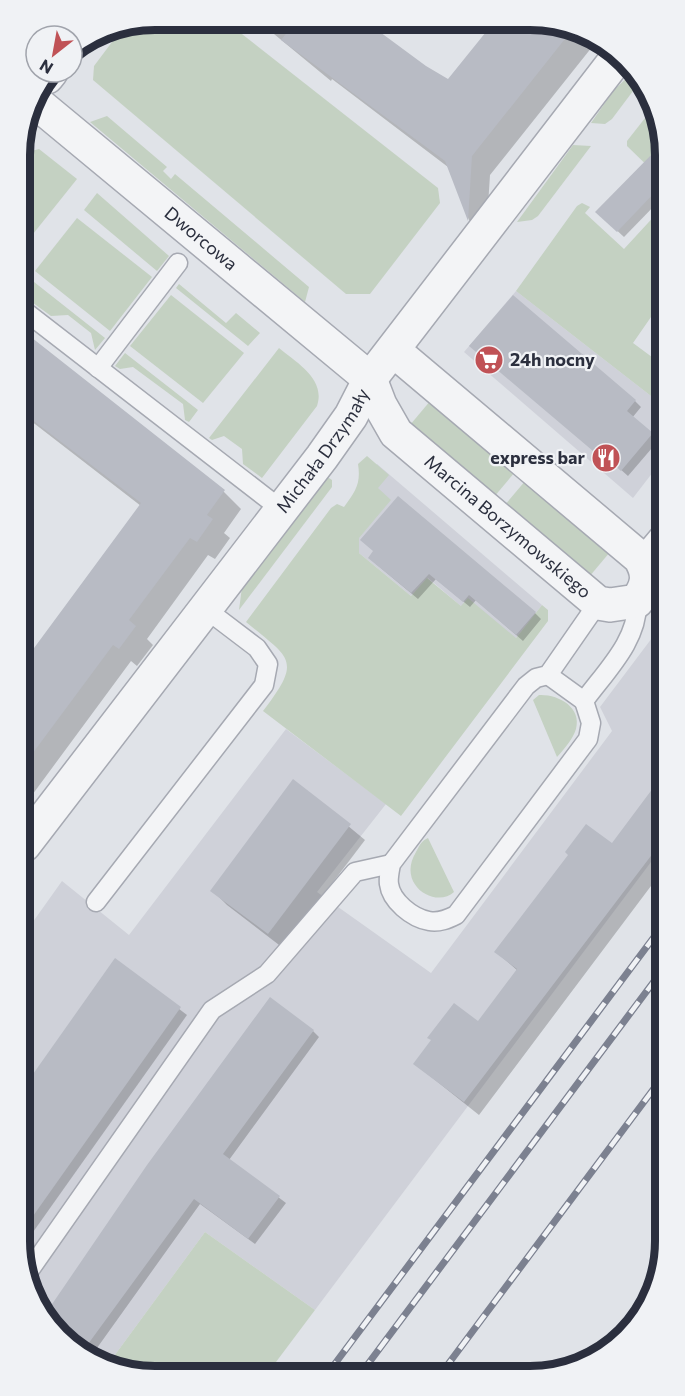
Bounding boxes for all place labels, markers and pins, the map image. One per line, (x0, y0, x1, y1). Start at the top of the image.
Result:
supermarket icon: 24h nocny (473, 344, 505, 376)
place label: 24h nocny (510, 348, 595, 370)
restaurant icon: express bar (590, 442, 622, 474)
place label: express bar (490, 446, 586, 468)

